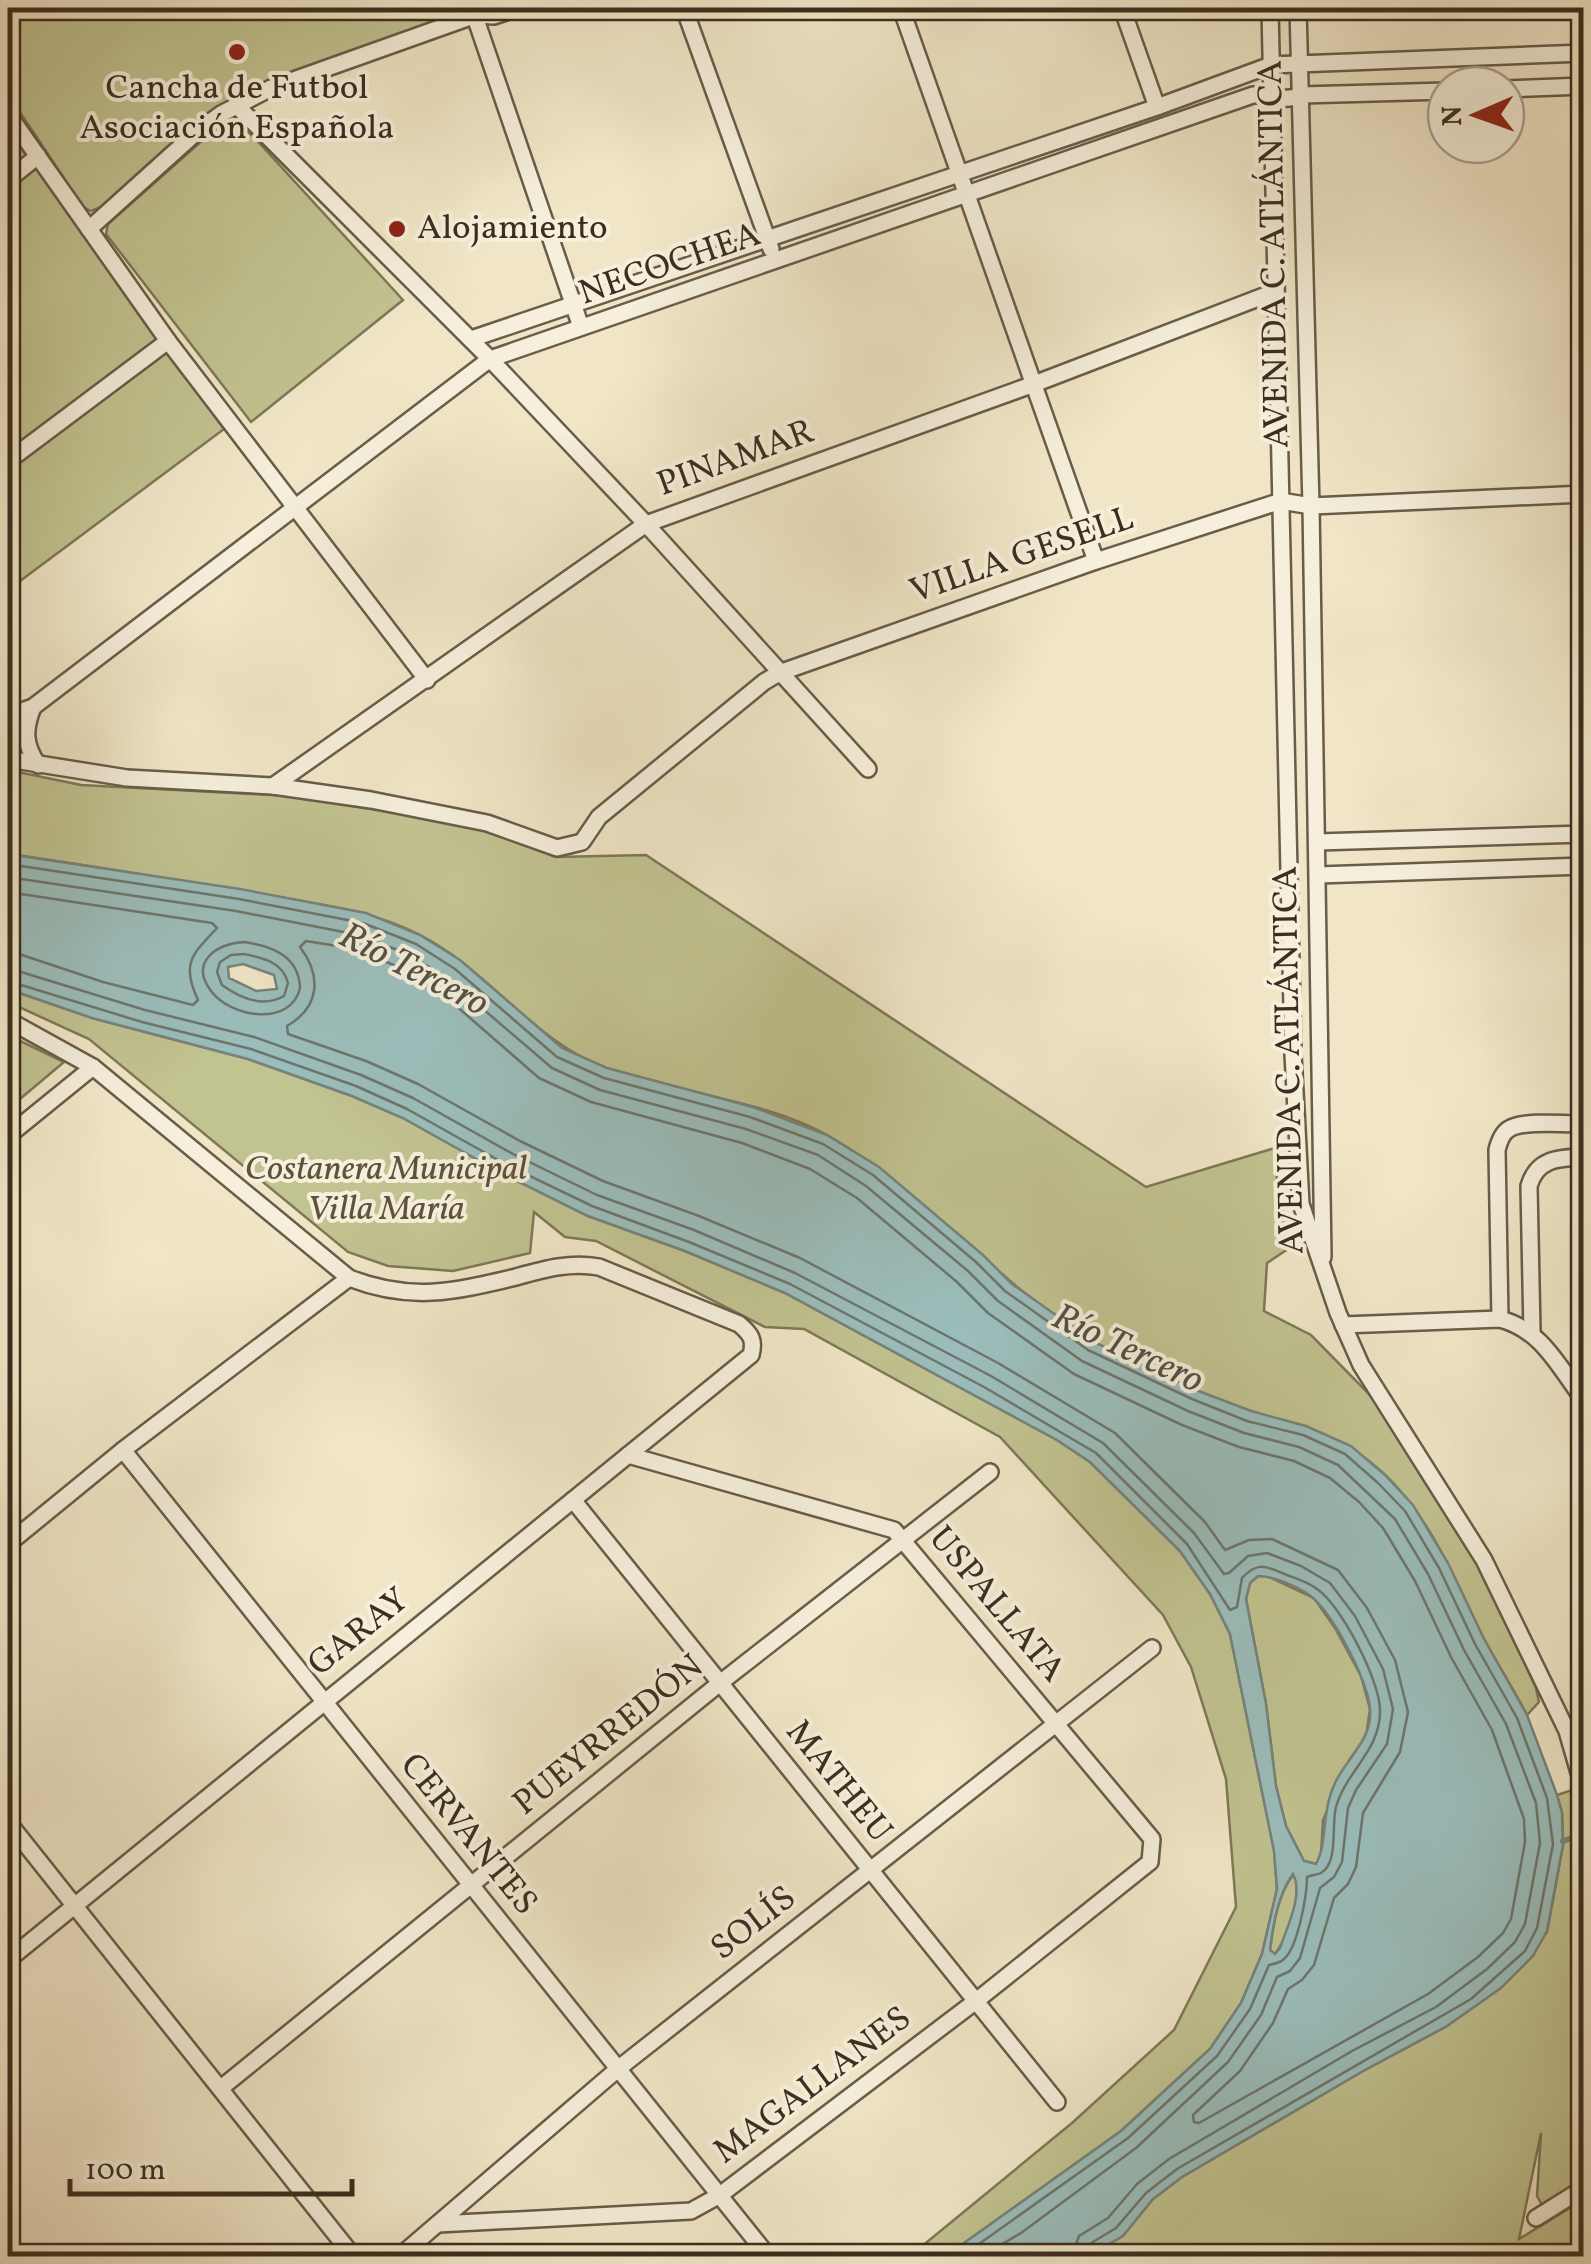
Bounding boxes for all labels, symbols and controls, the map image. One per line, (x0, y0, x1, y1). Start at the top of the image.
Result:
marker: Cancha de Futbol Asociación Española (226, 41, 248, 63)
street label: AVENIDA C. ATLÁNTICA (1248, 60, 1302, 448)
place label: Cancha de Futbol Asociación Española (79, 65, 395, 153)
north arrow (1426, 65, 1526, 165)
text: N (1434, 105, 1473, 127)
place label: Alojamiento (417, 205, 608, 253)
street label: NECOCHEA (573, 211, 767, 319)
marker: Alojamiento (386, 218, 408, 240)
street label: PINAMAR (651, 408, 821, 510)
street label: VILLA GESELL (904, 495, 1140, 617)
street label: AVENIDA C. ATLÁNTICA (1263, 866, 1317, 1254)
water label: Río Tercero (329, 911, 497, 1031)
park label: Costanera Municipal Villa María (245, 1146, 527, 1234)
water label: Río Tercero (1043, 1292, 1211, 1408)
street label: USPALLATA (916, 1517, 1076, 1693)
street label: GARAY (298, 1578, 420, 1688)
street label: PUEYRREDÓN (504, 1644, 714, 1828)
street label: MATHEU (774, 1710, 902, 1854)
street label: CERVANTES (388, 1744, 548, 1926)
street label: SOLÍS (701, 1875, 807, 1973)
street label: MAGALLANES (704, 1996, 922, 2176)
scale bar (70, 2134, 352, 2196)
text: 100 m (85, 2150, 166, 2192)

